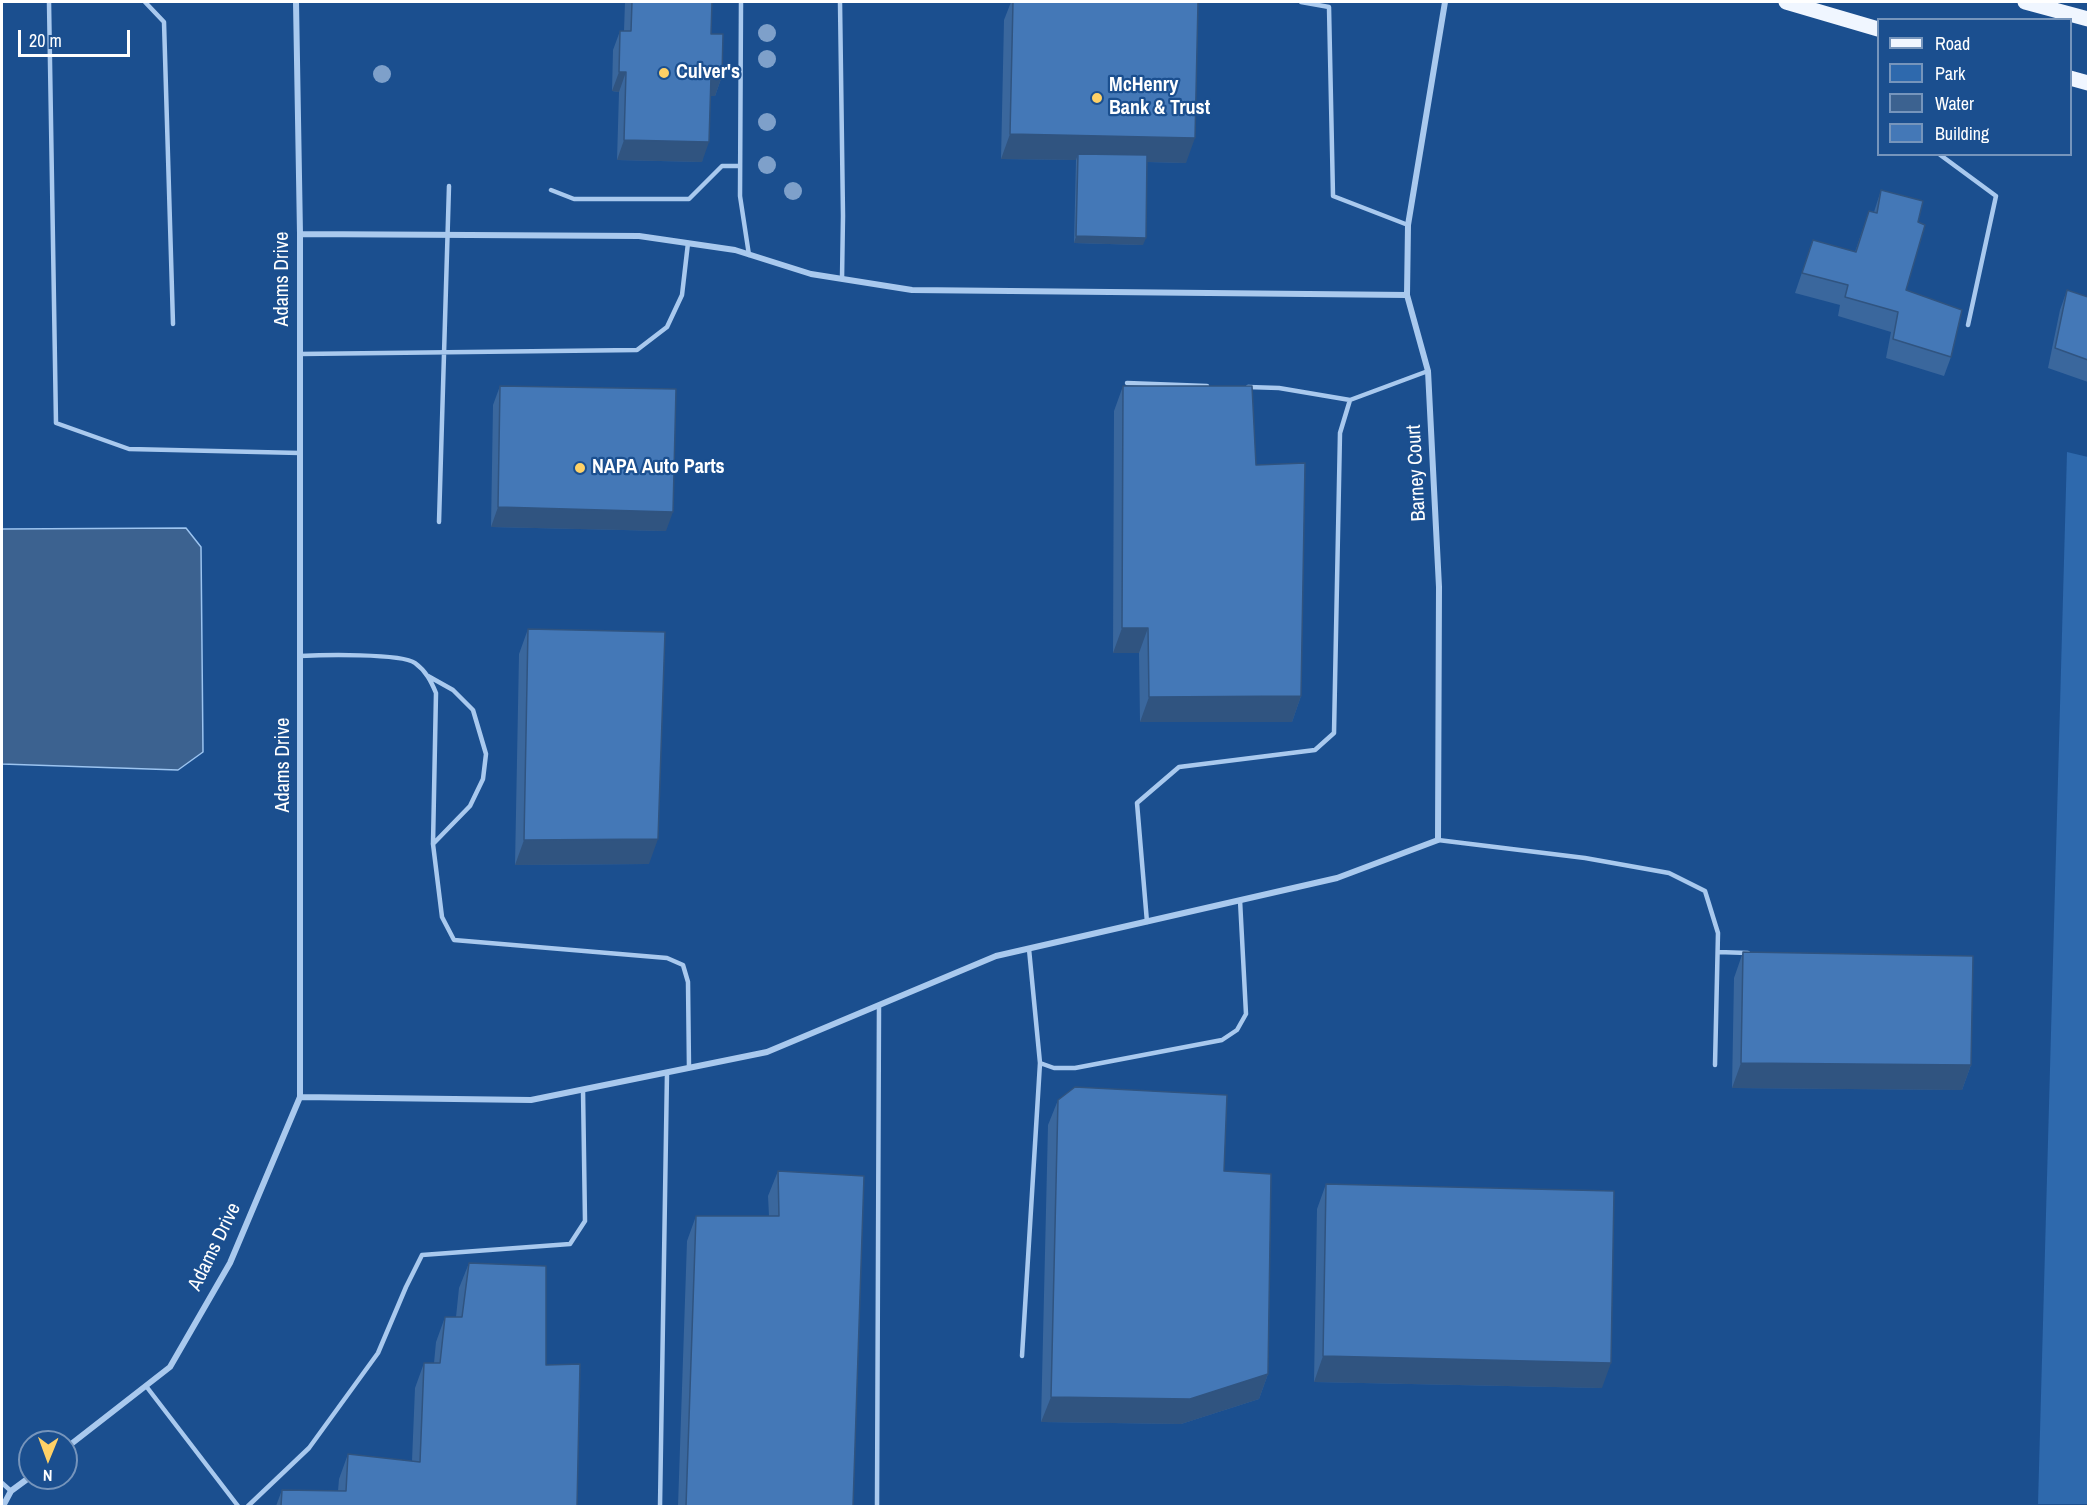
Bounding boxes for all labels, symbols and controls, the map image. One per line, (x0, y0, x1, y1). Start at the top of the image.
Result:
scale bar (21, 18, 134, 56)
legend (1877, 18, 2072, 156)
text: 20 m (29, 28, 62, 53)
text: Road (1935, 31, 1970, 56)
place label: Culver's (676, 61, 740, 85)
text: Park (1935, 61, 1965, 86)
marker: Culver's (657, 66, 671, 80)
place label: McHenry Bank & Trust (1109, 74, 1210, 121)
marker: McHenry Bank & Trust (1090, 91, 1104, 105)
text: Water (1935, 91, 1974, 116)
text: Building (1935, 121, 1989, 146)
street label: Adams Drive (271, 232, 295, 326)
street label: Barney Court (1402, 424, 1432, 522)
place label: NAPA Auto Parts (592, 456, 725, 480)
marker: NAPA Auto Parts (573, 461, 587, 475)
street label: Adams Drive (272, 718, 296, 812)
street label: Adams Drive (183, 1199, 247, 1295)
north arrow (18, 1430, 78, 1490)
text: N (43, 1465, 53, 1487)

